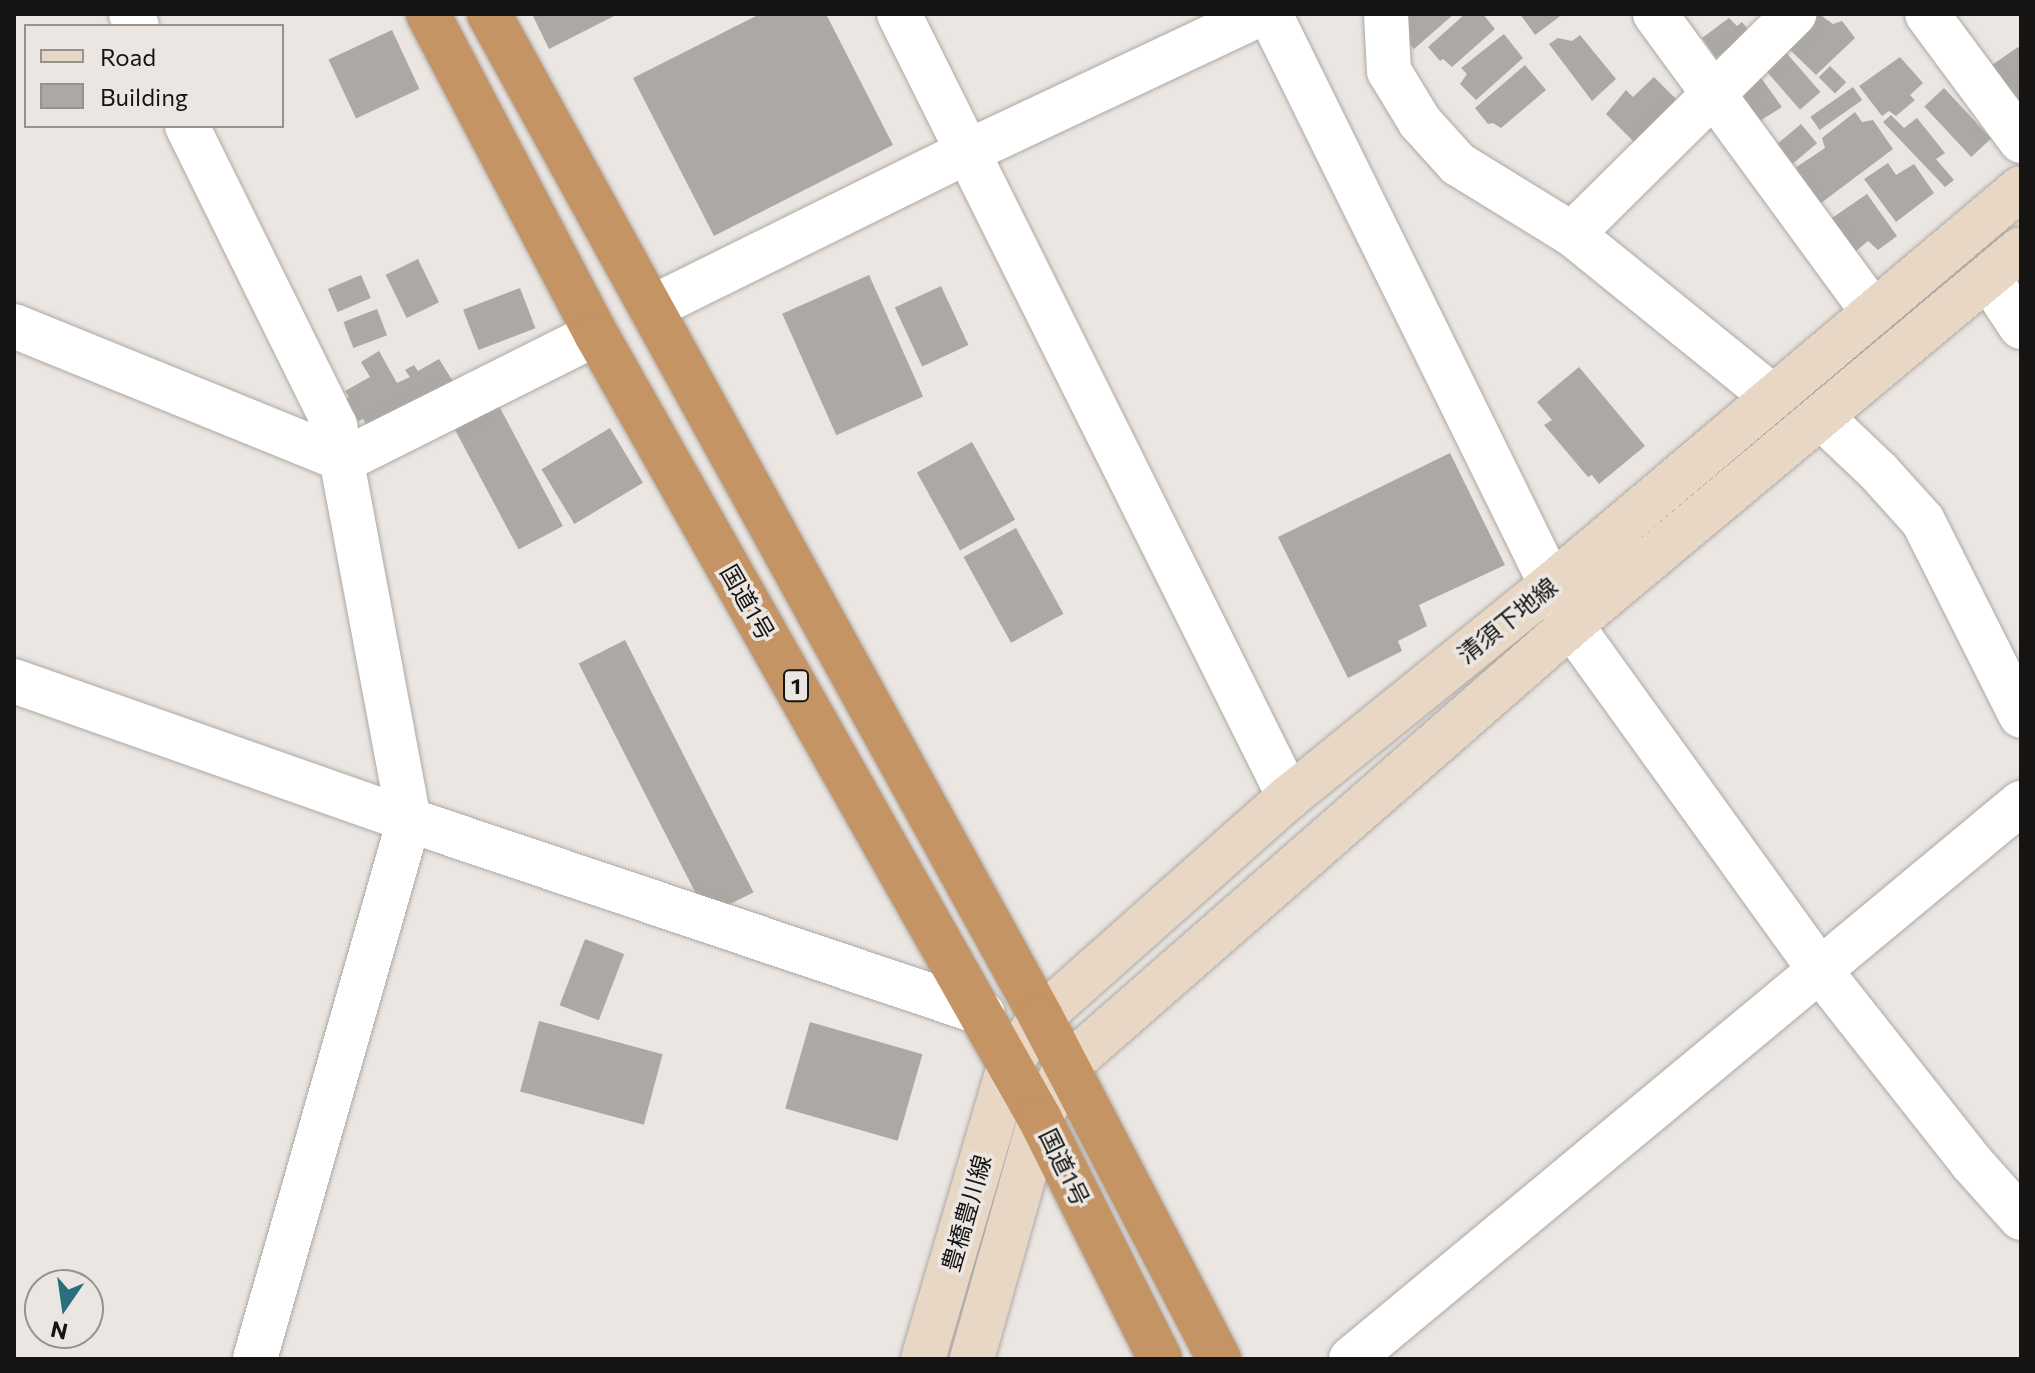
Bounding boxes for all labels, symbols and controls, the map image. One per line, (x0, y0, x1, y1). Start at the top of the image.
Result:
legend (24, 24, 284, 128)
text: Road (100, 42, 156, 71)
text: Building (100, 82, 188, 111)
street label: 国道1号 (715, 559, 781, 645)
street label: 清須下地線 (1451, 571, 1563, 669)
road number: 1 (782, 668, 810, 704)
street label: 国道1号 (1034, 1124, 1096, 1210)
street label: 豊橋豊川線 (936, 1151, 996, 1275)
north arrow (24, 1269, 104, 1349)
text: N (48, 1316, 70, 1346)

